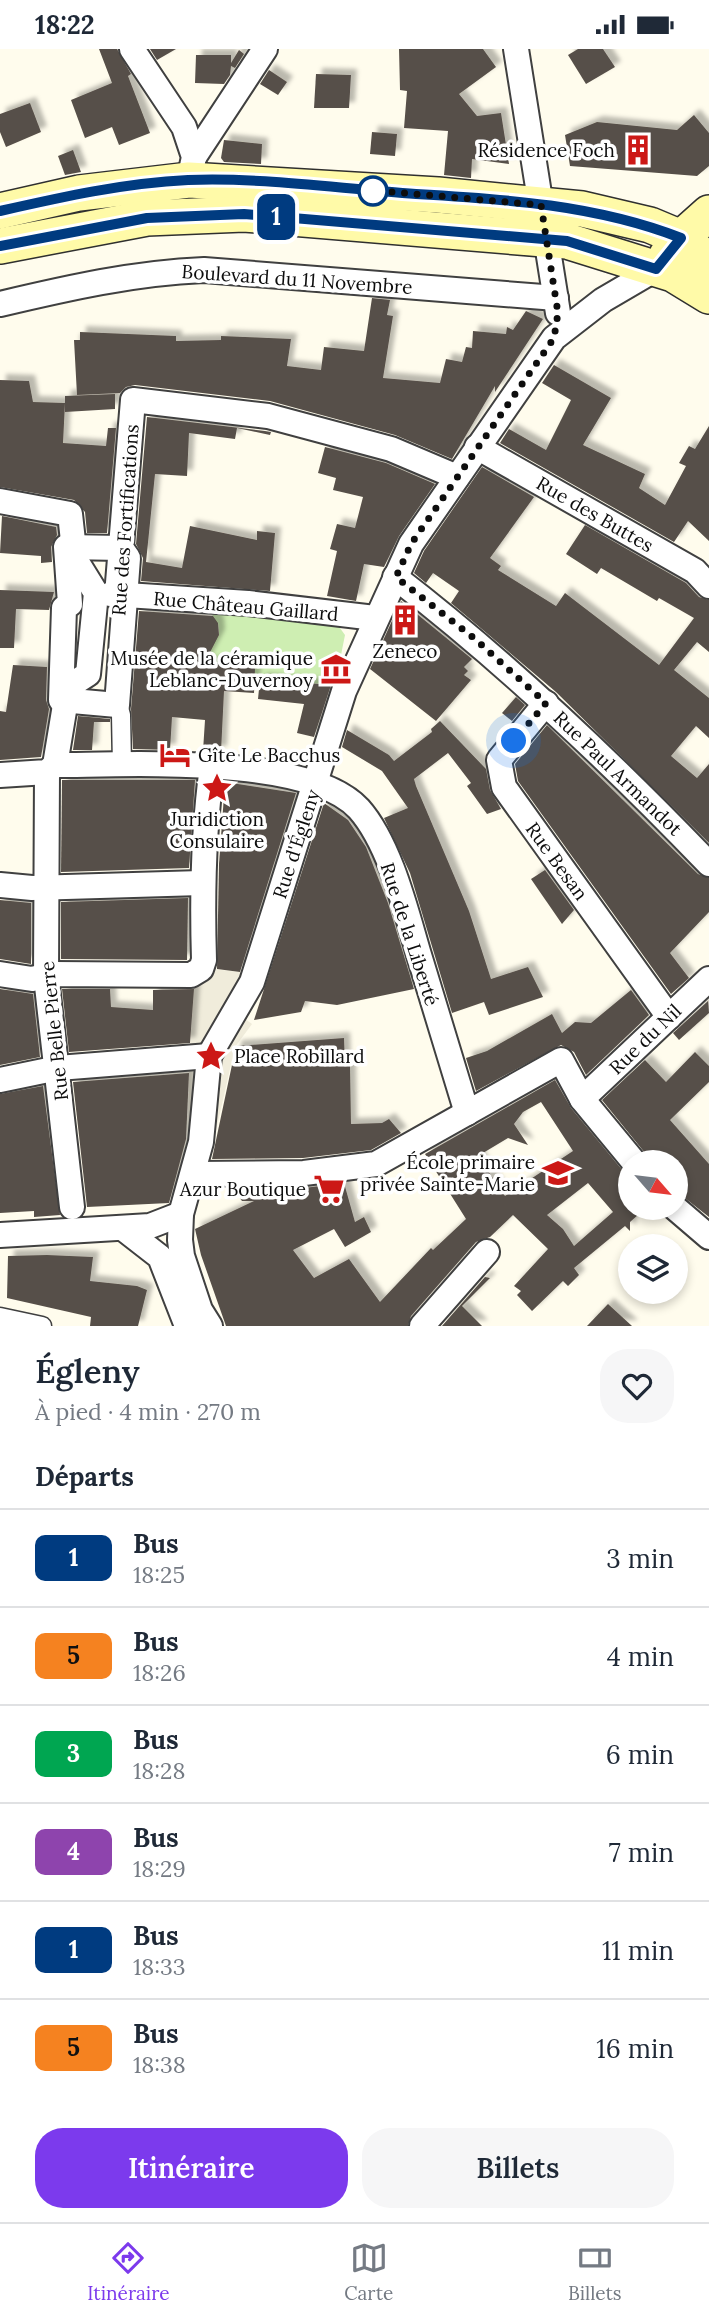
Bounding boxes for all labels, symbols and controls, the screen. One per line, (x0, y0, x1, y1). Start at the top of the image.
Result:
text: 18:22 (35, 8, 95, 41)
building icon: Résidence Foch (621, 133, 655, 167)
place label: Résidence Foch (478, 138, 615, 162)
unlabelled marker (358, 176, 388, 206)
line badge: 1 (253, 194, 299, 240)
text: 1 (271, 201, 281, 232)
street label: Boulevard du 11 Novembre (181, 259, 413, 299)
street label: Rue des Fortifications (106, 423, 144, 617)
street label: Rue des Buttes (532, 471, 658, 557)
street label: Rue Château Gaillard (152, 586, 340, 626)
building icon: Zeneco (388, 603, 422, 637)
place label: Zeneco (373, 639, 437, 663)
place label: Musée de la céramique Leblanc-Duvernoy (110, 646, 313, 692)
museum icon: Musée de la céramique Leblanc-Duvernoy (319, 652, 353, 686)
street label: Rue Paul Armandot (549, 706, 688, 841)
your location (496, 723, 531, 758)
hotel icon: Gîte Le Bacchus (158, 738, 192, 772)
place label: Gîte Le Bacchus (198, 743, 340, 767)
place icon: Juridiction Consulaire (200, 771, 234, 805)
street label: Rue d'Égleny (267, 786, 325, 902)
place label: Juridiction Consulaire (169, 807, 264, 853)
street label: Rue Besan (521, 817, 593, 905)
street label: Rue de la Liberté (376, 859, 444, 1009)
street label: Rue Belle Pierre (35, 960, 73, 1102)
street label: Rue du Nil (604, 999, 686, 1079)
place icon: Place Robillard (194, 1039, 228, 1073)
place label: Place Robillard (234, 1044, 365, 1068)
place label: École primaire privée Sainte-Marie (360, 1150, 535, 1196)
north arrow (618, 1150, 688, 1220)
map controls (618, 1150, 688, 1304)
school or university icon: École primaire privée Sainte-Marie (541, 1156, 575, 1190)
supermarket icon: Azur Boutique (312, 1172, 346, 1206)
place label: Azur Boutique (179, 1177, 306, 1201)
button: layers (618, 1234, 688, 1304)
button: heart (600, 1349, 674, 1423)
text: Égleny (35, 1350, 140, 1392)
text: À pied · 4 min · 270 m (35, 1397, 261, 1426)
text: Départs (35, 1460, 134, 1493)
text: Bus (133, 1527, 179, 1560)
text: 1 (69, 1542, 78, 1573)
text: 3 min (606, 1542, 674, 1575)
text: 18:25 (133, 1560, 185, 1589)
text: Bus (133, 1625, 179, 1658)
text: 5 (67, 1640, 80, 1671)
text: 4 min (607, 1640, 674, 1673)
text: 18:26 (133, 1658, 186, 1687)
text: Bus (133, 1723, 179, 1756)
text: 3 (67, 1738, 80, 1769)
text: 6 min (606, 1738, 674, 1771)
text: 18:28 (133, 1756, 185, 1785)
text: Bus (133, 1821, 179, 1854)
text: 4 (67, 1836, 80, 1867)
text: 7 min (609, 1836, 674, 1869)
text: 18:29 (133, 1854, 186, 1883)
text: Bus (133, 1919, 179, 1952)
text: 1 (69, 1934, 78, 1965)
text: 11 min (602, 1934, 674, 1967)
text: 18:33 (133, 1952, 186, 1981)
text: Bus (133, 2017, 179, 2050)
text: 5 (67, 2032, 80, 2063)
text: 16 min (596, 2032, 674, 2065)
text: 18:38 (133, 2050, 186, 2079)
button: Itinéraire (35, 2128, 348, 2208)
button: Billets (362, 2128, 674, 2208)
tab: Itinéraire (87, 2239, 170, 2305)
tab: Carte (344, 2239, 393, 2305)
tab: Billets (568, 2239, 622, 2305)

